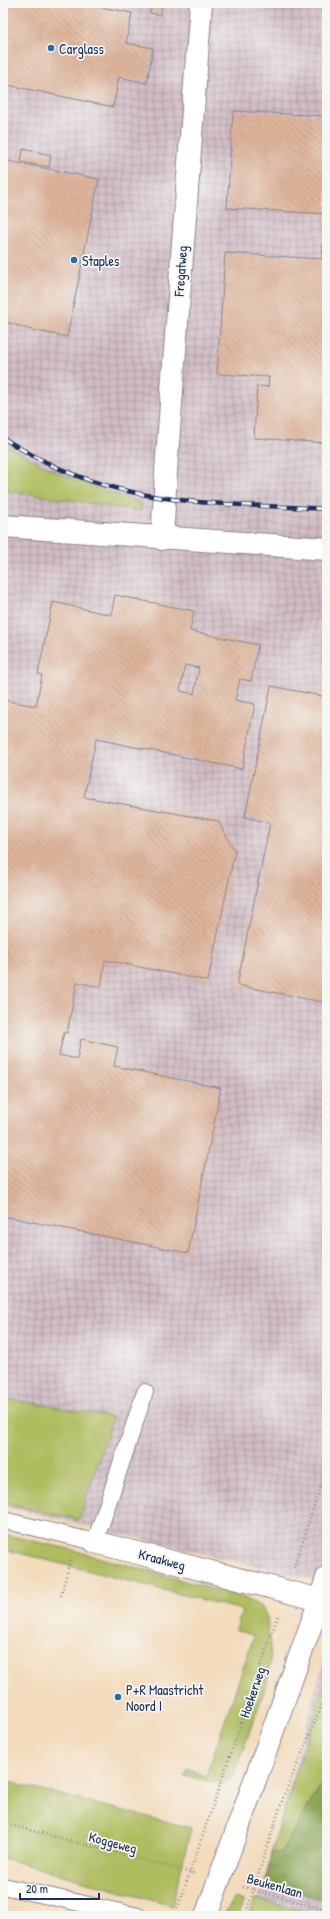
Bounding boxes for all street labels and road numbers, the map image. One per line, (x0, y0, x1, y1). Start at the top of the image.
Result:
street label: Fregatweg (169, 245, 192, 298)
street label: Kraakweg (136, 1544, 188, 1575)
street label: Hoekerweg (234, 1664, 271, 1720)
street label: Koggeweg (86, 1826, 139, 1859)
street label: Beukenlaan (245, 1868, 305, 1902)

